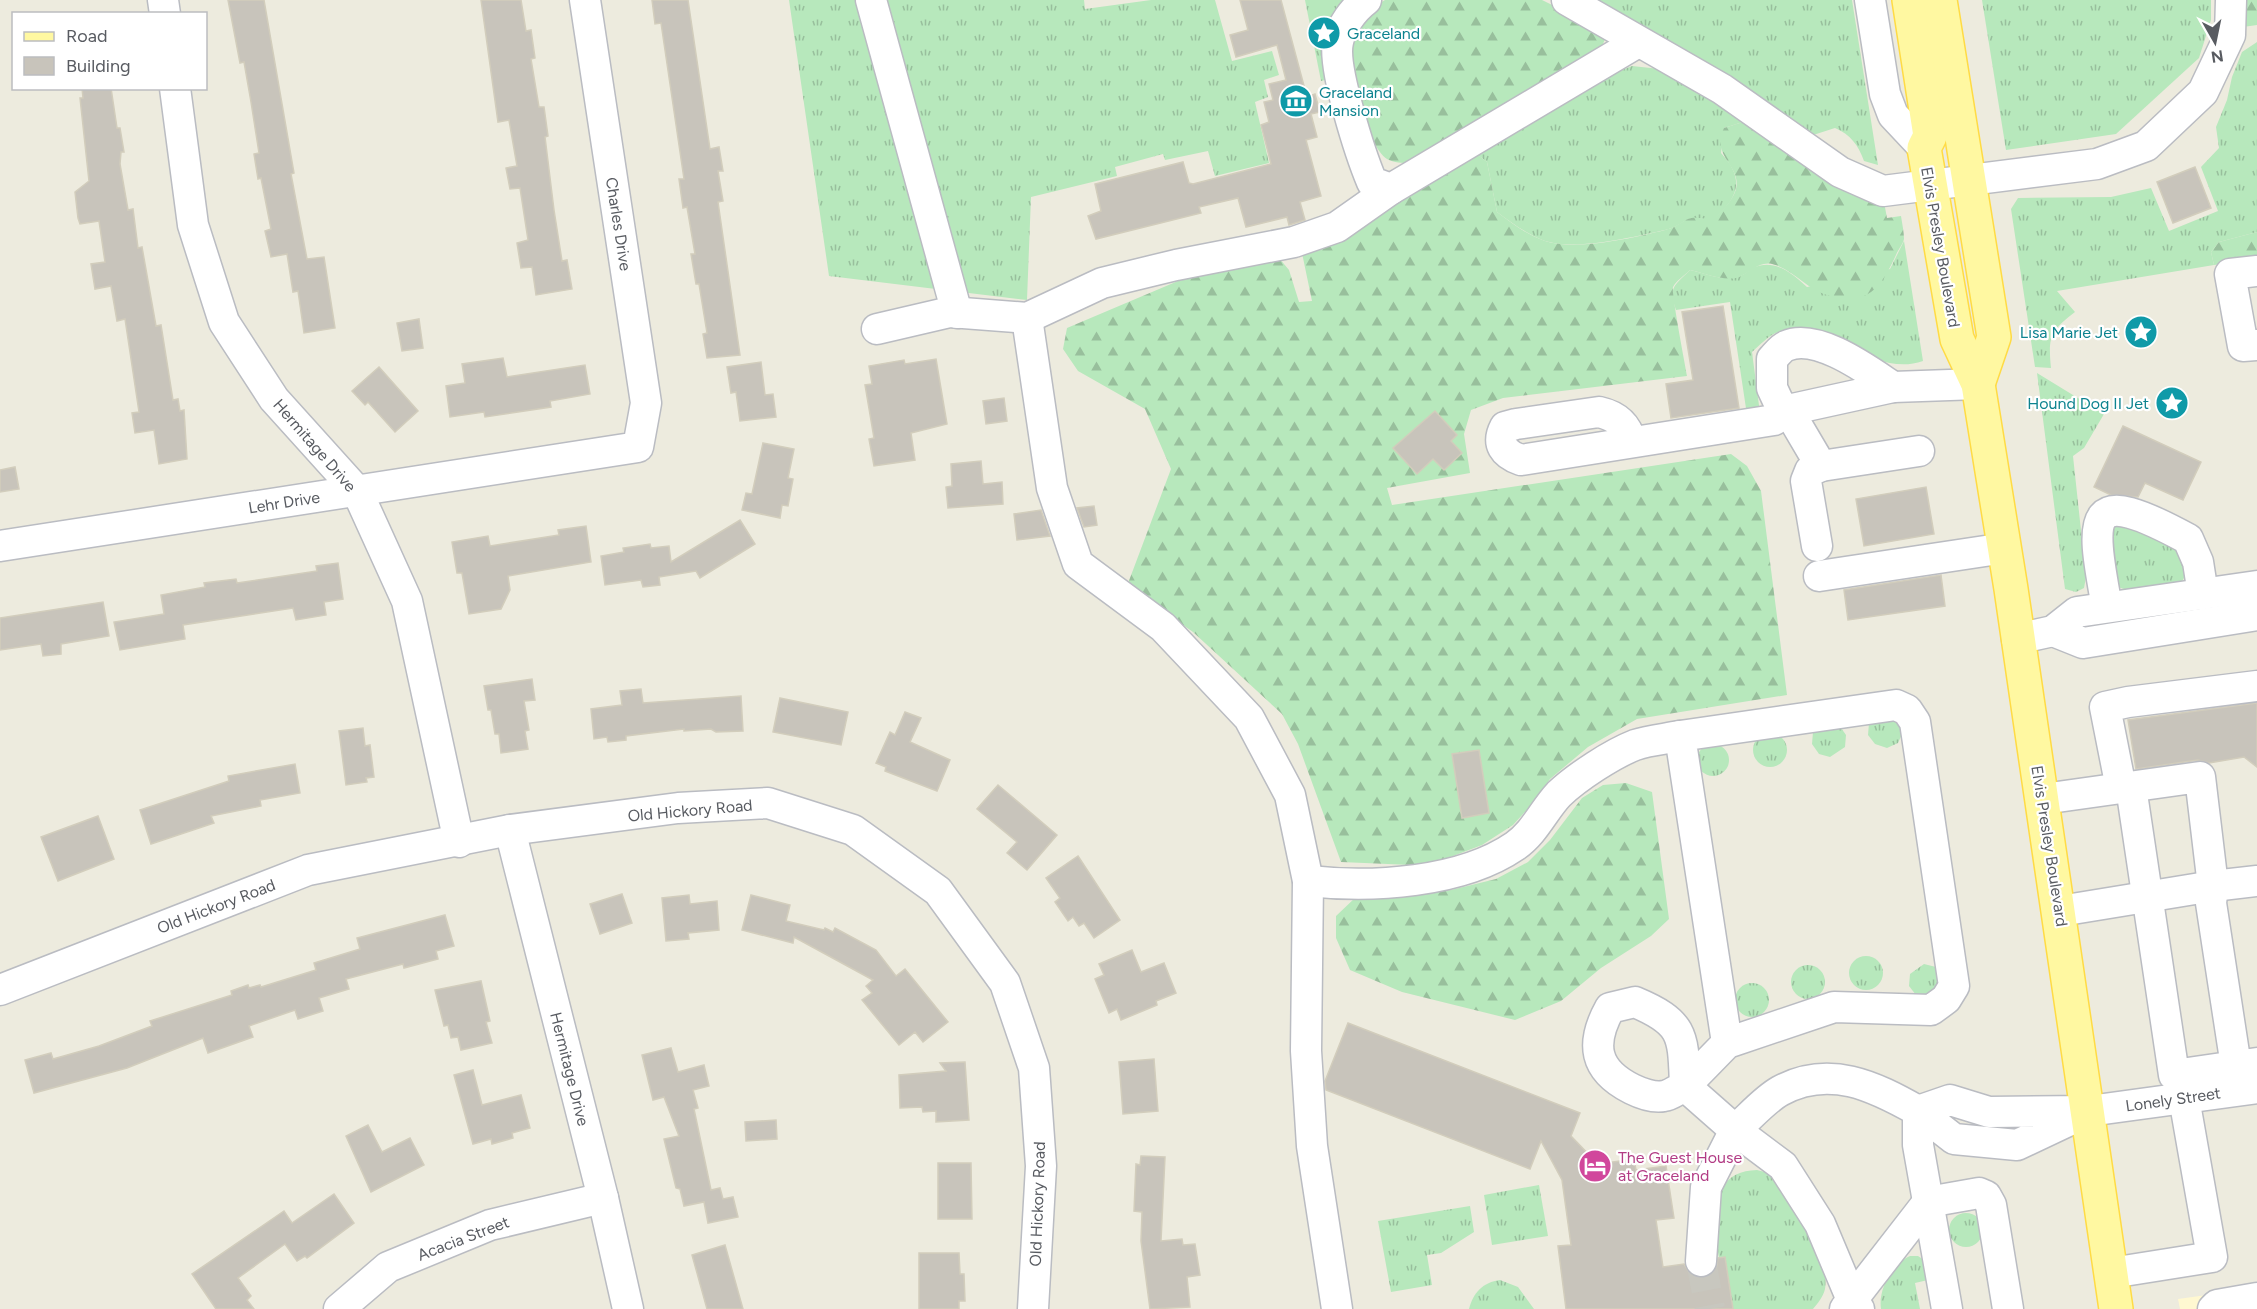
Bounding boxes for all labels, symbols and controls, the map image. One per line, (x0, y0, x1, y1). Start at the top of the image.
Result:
legend (12, 12, 207, 90)
north arrow (2185, 12, 2245, 72)
place icon: Graceland (1306, 15, 1342, 51)
place label: Graceland (1347, 24, 1420, 43)
text: Road (66, 25, 107, 47)
text: N (2210, 46, 2225, 67)
text: Building (66, 55, 131, 77)
museum icon: Graceland Mansion (1278, 83, 1314, 119)
place label: Graceland Mansion (1319, 83, 1392, 120)
street label: Elvis Presley Boulevard (1917, 165, 1964, 329)
street label: Charles Drive (602, 176, 635, 273)
place icon: Lisa Marie Jet (2123, 314, 2159, 350)
place label: Lisa Marie Jet (2020, 323, 2118, 342)
place icon: Hound Dog II Jet (2154, 385, 2190, 421)
place label: Hound Dog II Jet (2027, 394, 2149, 413)
street label: Hermitage Drive (269, 395, 360, 496)
street label: Lehr Drive (247, 487, 322, 518)
street label: Elvis Presley Boulevard (2027, 764, 2072, 928)
street label: Old Hickory Road (627, 796, 753, 825)
street label: Old Hickory Road (154, 875, 278, 938)
street label: Hermitage Drive (546, 1010, 593, 1128)
street label: Lonely Street (2124, 1083, 2222, 1116)
street label: Old Hickory Road (1026, 1141, 1049, 1267)
hotel icon: The Guest House at Graceland (1577, 1148, 1613, 1184)
place label: The Guest House at Graceland (1618, 1148, 1742, 1185)
street label: Acacia Street (415, 1212, 512, 1265)

